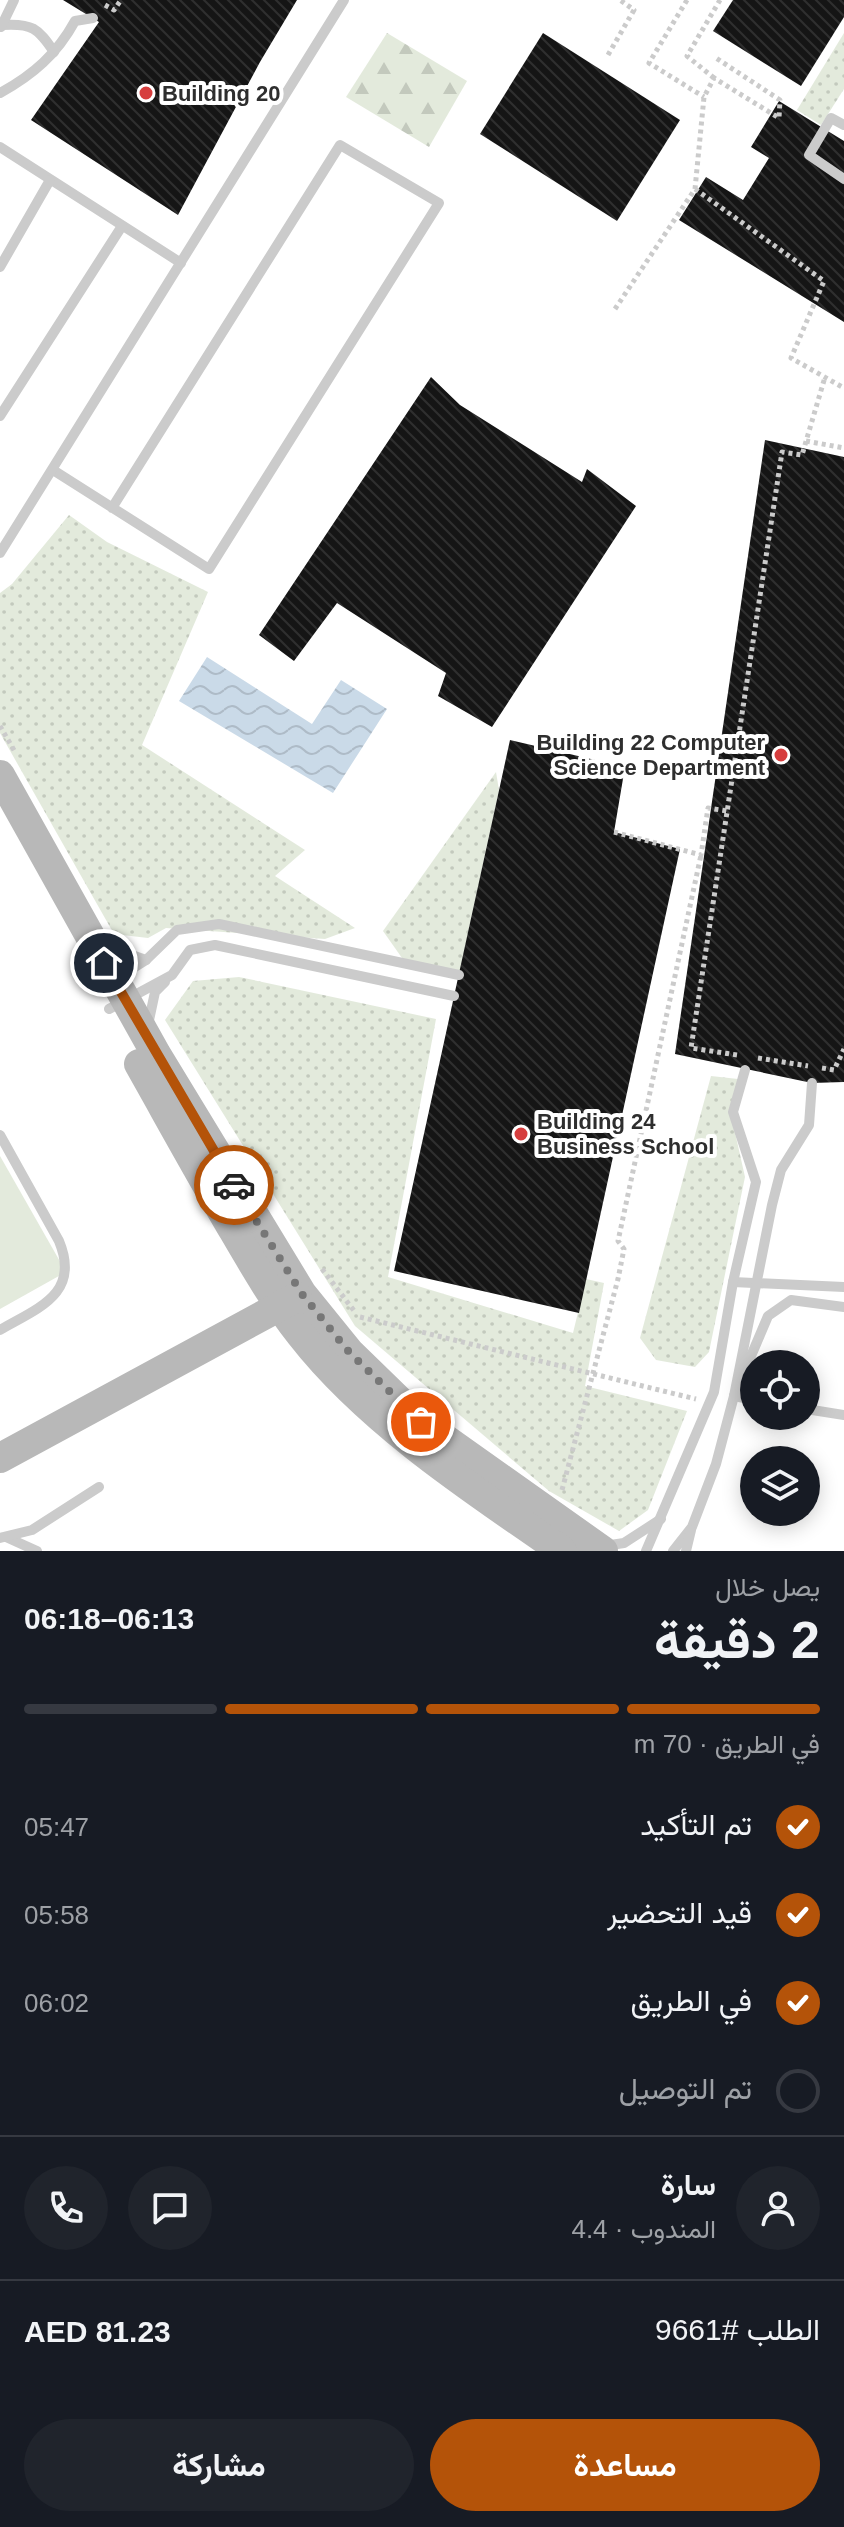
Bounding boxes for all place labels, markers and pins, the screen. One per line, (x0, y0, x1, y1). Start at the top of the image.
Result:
place label: Building 20 (162, 81, 281, 106)
marker: Building 20 (137, 84, 155, 102)
place label: Building 22 Computer Science Department (536, 730, 766, 780)
marker: Building 22 Computer Science Department (772, 746, 790, 764)
pin (70, 929, 138, 997)
place label: Building 24 Business School (537, 1109, 714, 1159)
marker: Building 24 Business School (512, 1125, 530, 1143)
pin (387, 1388, 455, 1456)

